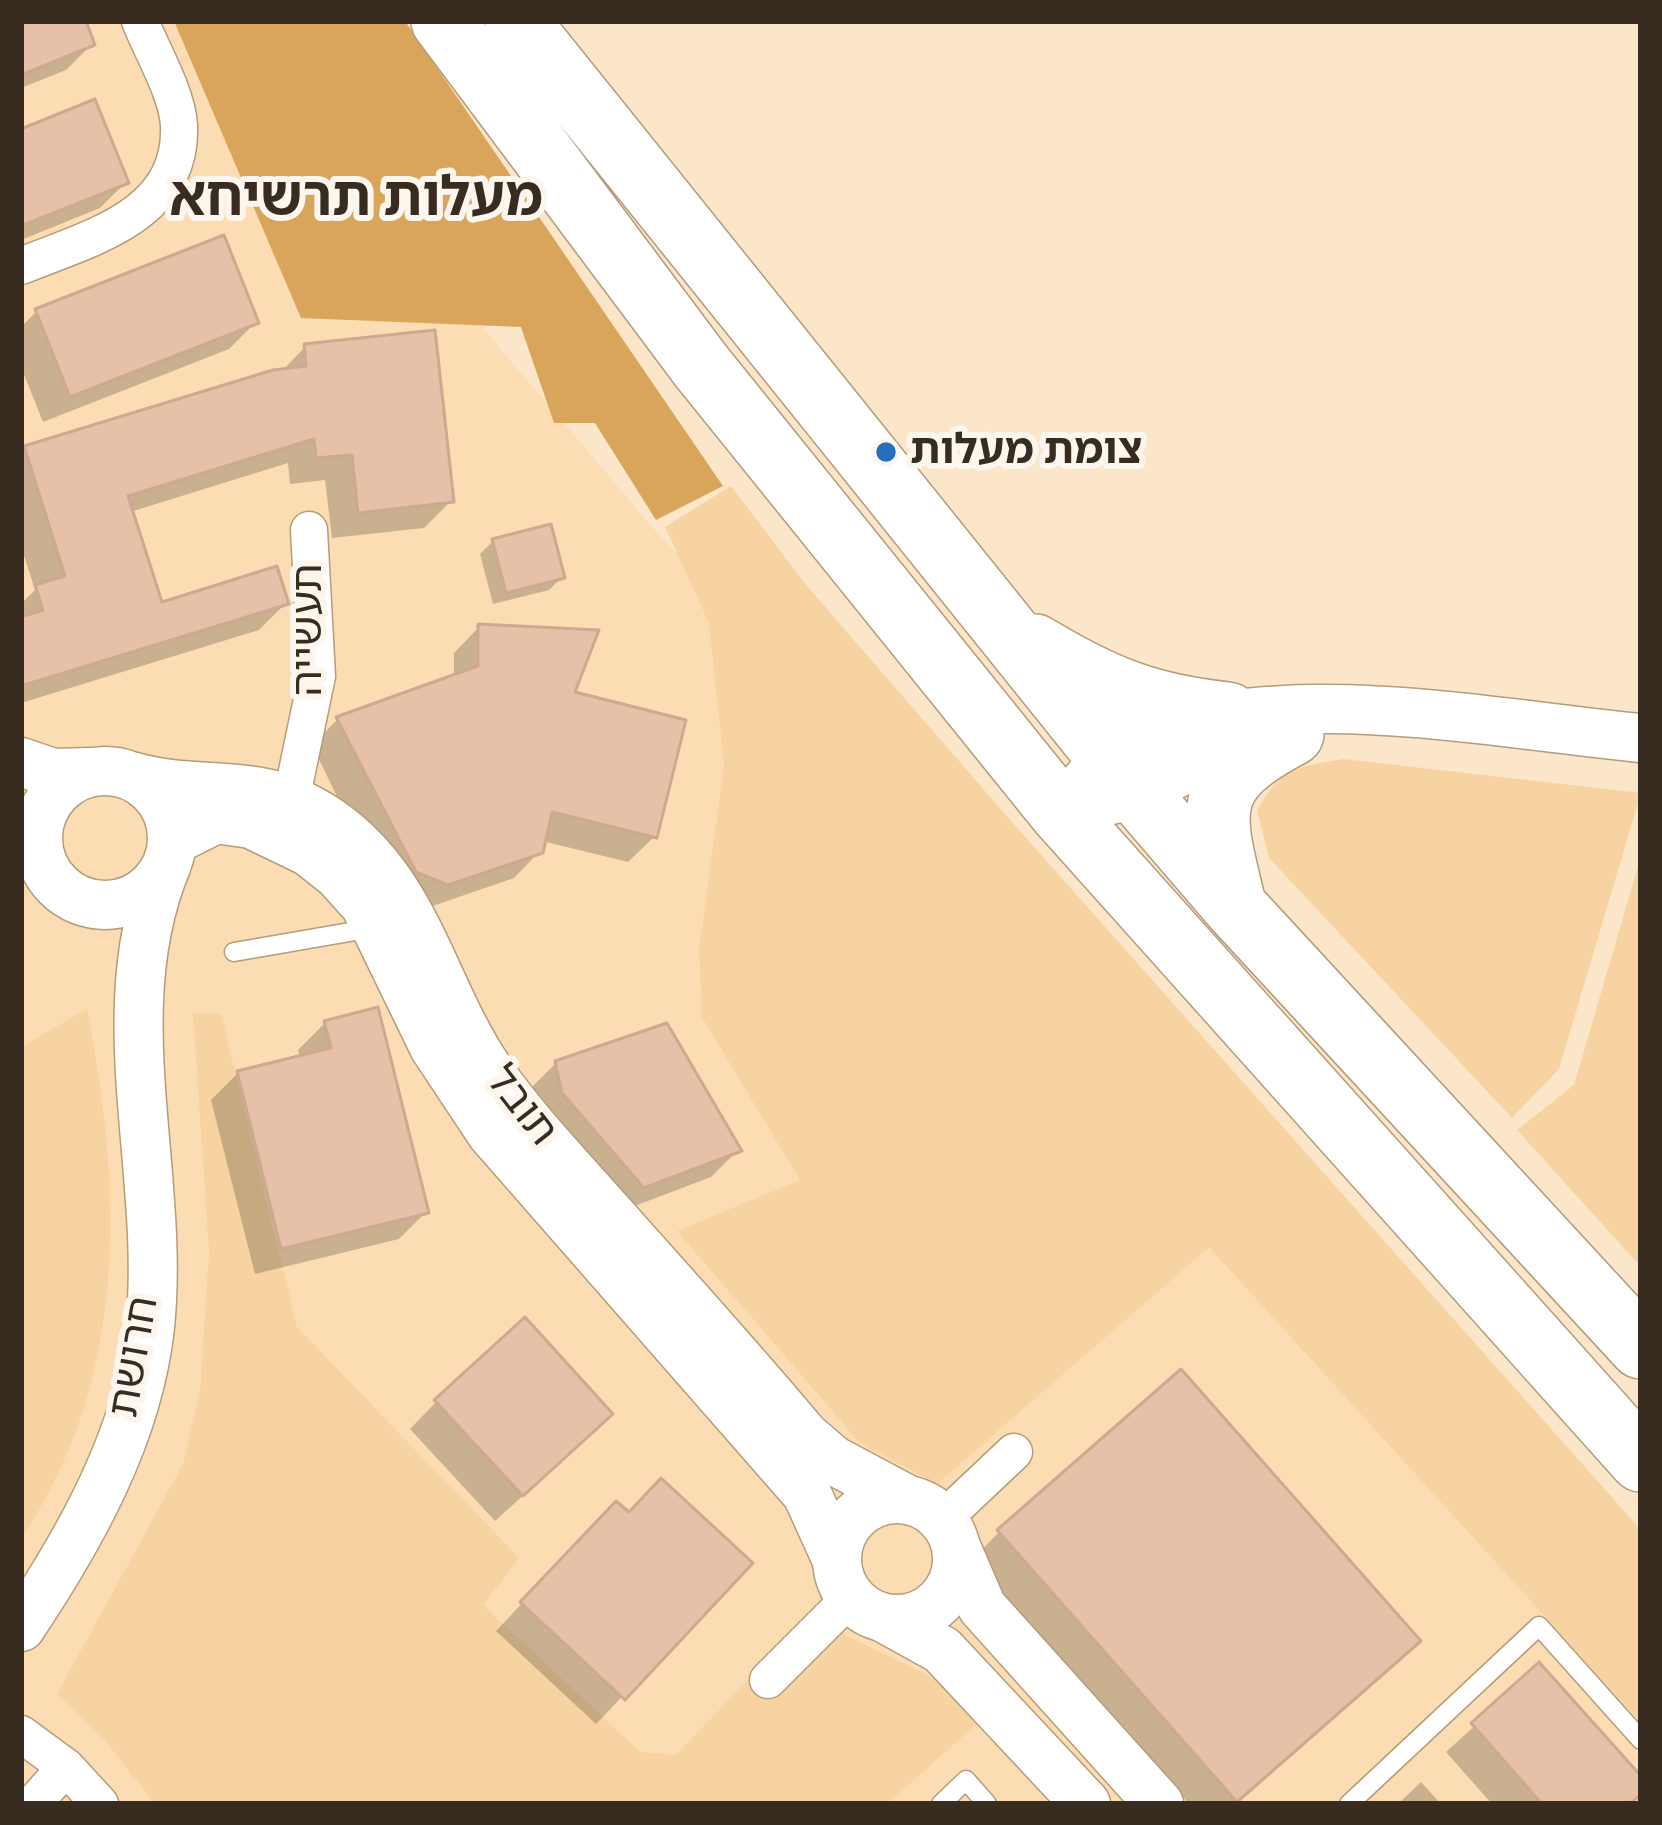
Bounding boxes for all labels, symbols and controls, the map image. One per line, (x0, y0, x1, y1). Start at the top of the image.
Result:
district label: מעלות תרשיחא (169, 169, 543, 233)
place label: צומת מעלות (910, 427, 1142, 477)
marker: צומת מעלות (873, 439, 899, 465)
street label: תעשייה (285, 564, 335, 696)
street label: תובל (473, 1057, 567, 1157)
street label: חרושת (101, 1293, 171, 1421)

